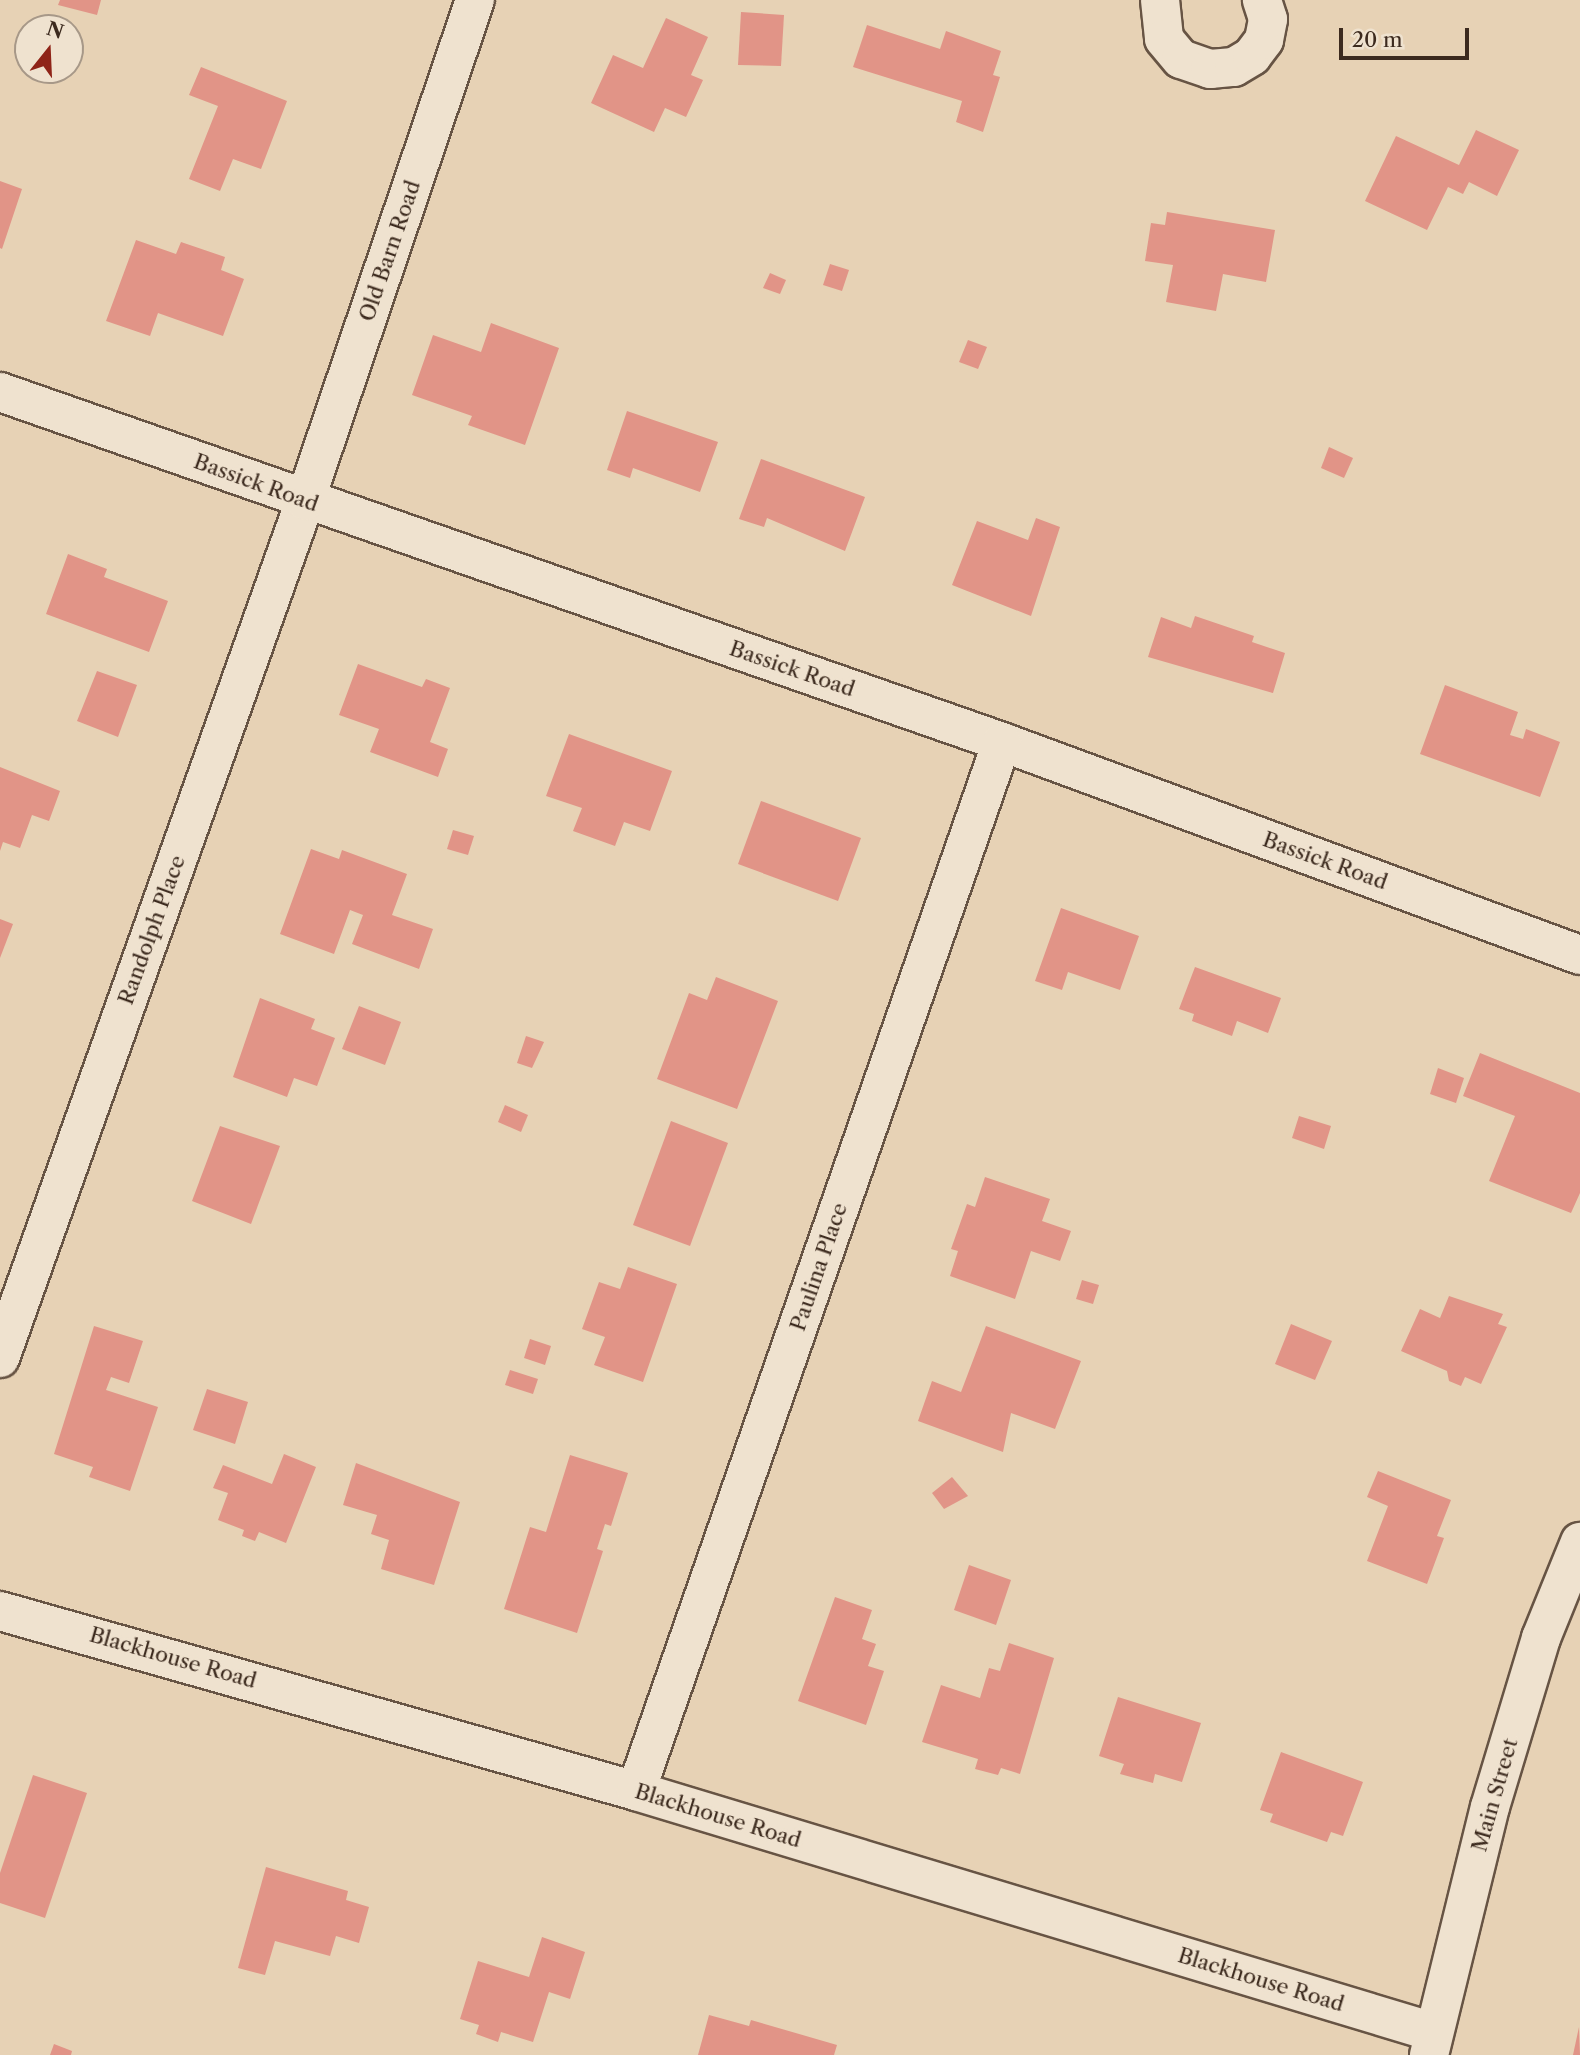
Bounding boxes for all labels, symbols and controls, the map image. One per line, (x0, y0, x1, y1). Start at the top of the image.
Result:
north arrow (14, 14, 84, 84)
scale bar (1342, 14, 1472, 58)
text: N (44, 17, 66, 44)
text: 20 m (1352, 27, 1403, 52)
street label: Old Barn Road (354, 177, 426, 325)
street label: Bassick Road (190, 449, 322, 517)
street label: Bassick Road (726, 636, 858, 702)
street label: Bassick Road (1259, 827, 1391, 895)
street label: Randolph Place (113, 852, 191, 1008)
street label: Paulina Place (785, 1200, 853, 1334)
street label: Blackhouse Road (87, 1622, 259, 1694)
street label: Main Street (1467, 1735, 1523, 1855)
street label: Blackhouse Road (632, 1779, 804, 1853)
street label: Blackhouse Road (1175, 1943, 1347, 2017)

